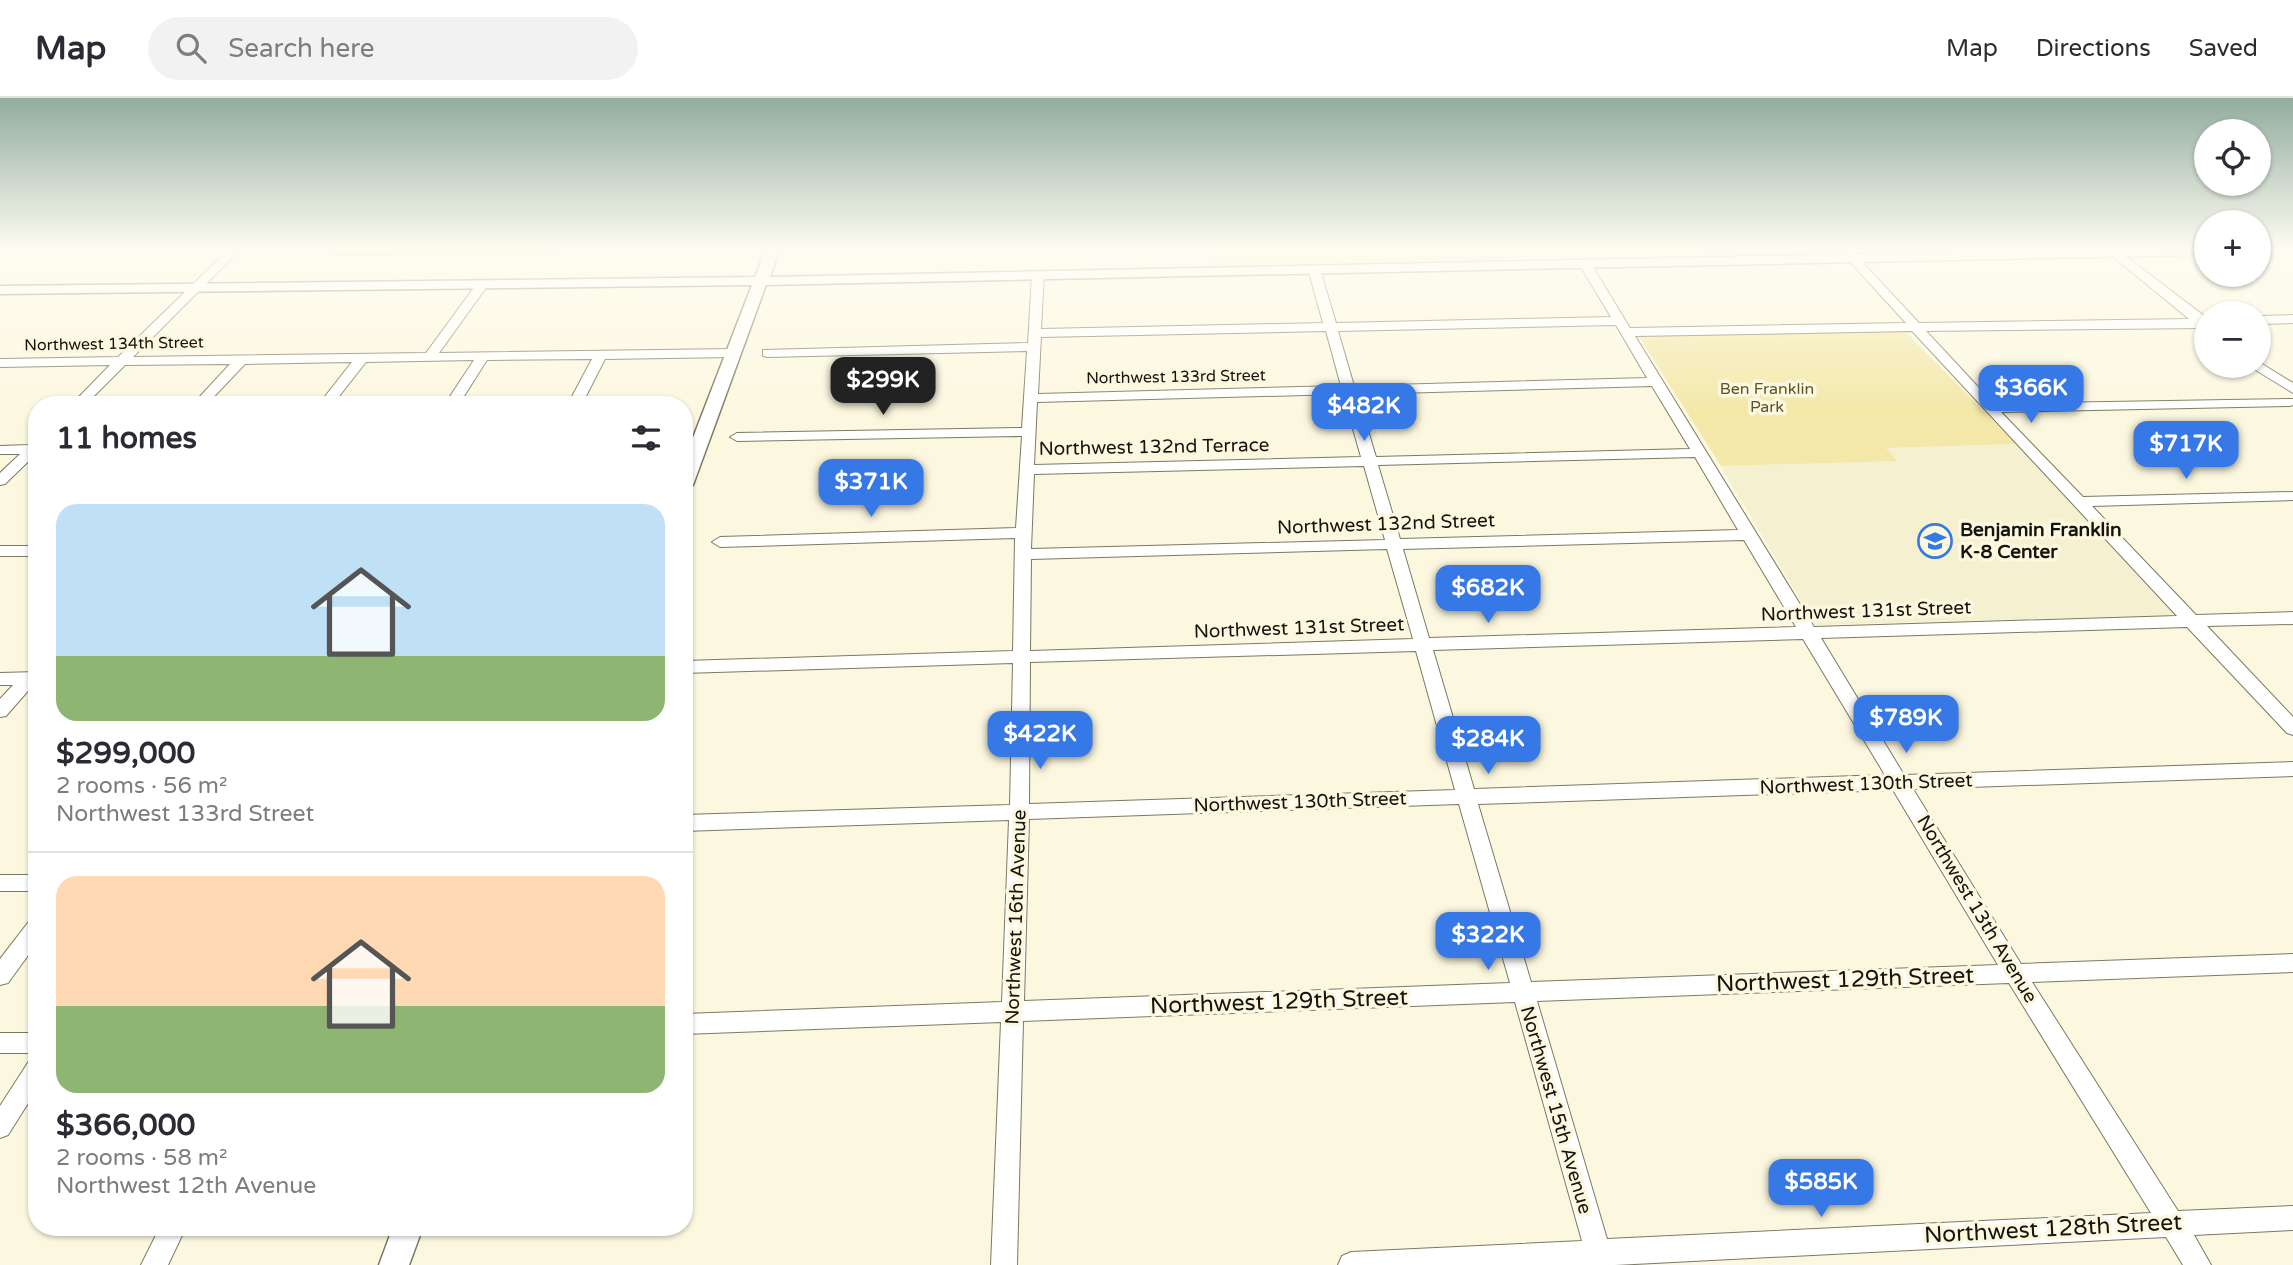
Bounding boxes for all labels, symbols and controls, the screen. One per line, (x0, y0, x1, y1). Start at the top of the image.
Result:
search box (148, 17, 638, 80)
text: Map (35, 29, 106, 68)
icon: search (172, 29, 210, 67)
text: Search here (228, 33, 374, 64)
text: Map (1946, 34, 1998, 63)
text: Directions (2036, 34, 2151, 63)
text: Saved (2189, 34, 2258, 63)
map controls (2194, 119, 2271, 378)
button: locate (2194, 119, 2271, 196)
button: + (2194, 210, 2271, 287)
button: − (2194, 301, 2271, 378)
street label: Northwest 134th Street (24, 332, 204, 356)
pin: $299K (834, 358, 932, 417)
street label: Northwest 133rd Street (1086, 365, 1266, 389)
text: $299K (847, 366, 919, 394)
pin: $366K (1982, 366, 2080, 425)
text: $366K (1995, 374, 2067, 402)
park label: Ben Franklin Park (1720, 379, 1814, 417)
pin: $482K (1315, 384, 1413, 443)
text: $482K (1328, 392, 1400, 420)
icon: filters (627, 419, 665, 457)
text: 11 homes (56, 420, 197, 457)
pin: $717K (2137, 422, 2235, 481)
text: $717K (2150, 430, 2222, 458)
street label: Northwest 132nd Terrace (1038, 434, 1270, 460)
pin: $371K (822, 460, 920, 519)
text: $371K (835, 468, 907, 496)
street label: Northwest 132nd Street (1277, 509, 1495, 539)
place label: Benjamin Franklin K-8 Center (1960, 519, 2122, 563)
school or university icon: Benjamin Franklin K-8 Center (1916, 522, 1954, 560)
icon: home (298, 549, 424, 675)
pin: $682K (1439, 566, 1537, 625)
text: $682K (1452, 574, 1524, 602)
street label: Northwest 131st Street (1760, 596, 1972, 626)
street label: Northwest 131st Street (1193, 613, 1405, 643)
pin: $789K (1857, 696, 1955, 755)
text: $789K (1870, 704, 1942, 732)
pin: $422K (991, 712, 1089, 771)
pin: $284K (1439, 716, 1537, 776)
text: $422K (1004, 720, 1076, 748)
text: $284K (1452, 725, 1524, 753)
text: $299,000 (56, 735, 195, 772)
street label: Northwest 130th Street (1759, 769, 1973, 799)
text: 2 rooms · 56 m² (56, 772, 227, 800)
street label: Northwest 130th Street (1193, 787, 1407, 817)
text: Northwest 133rd Street (56, 800, 314, 828)
street label: Northwest 16th Avenue (1001, 809, 1031, 1025)
street label: Northwest 13th Avenue (1912, 811, 2042, 1007)
pin: $322K (1439, 912, 1537, 972)
icon: home (298, 921, 424, 1047)
text: $322K (1452, 921, 1524, 949)
street label: Northwest 129th Street (1716, 961, 1975, 998)
street label: Northwest 129th Street (1150, 983, 1409, 1020)
street label: Northwest 15th Avenue (1516, 1004, 1596, 1216)
text: $366,000 (56, 1107, 195, 1144)
text: 2 rooms · 58 m² (56, 1144, 227, 1172)
pin: $585K (1772, 1160, 1870, 1219)
text: $585K (1785, 1168, 1857, 1196)
text: Northwest 12th Avenue (56, 1172, 316, 1200)
street label: Northwest 128th Street (1923, 1208, 2183, 1250)

